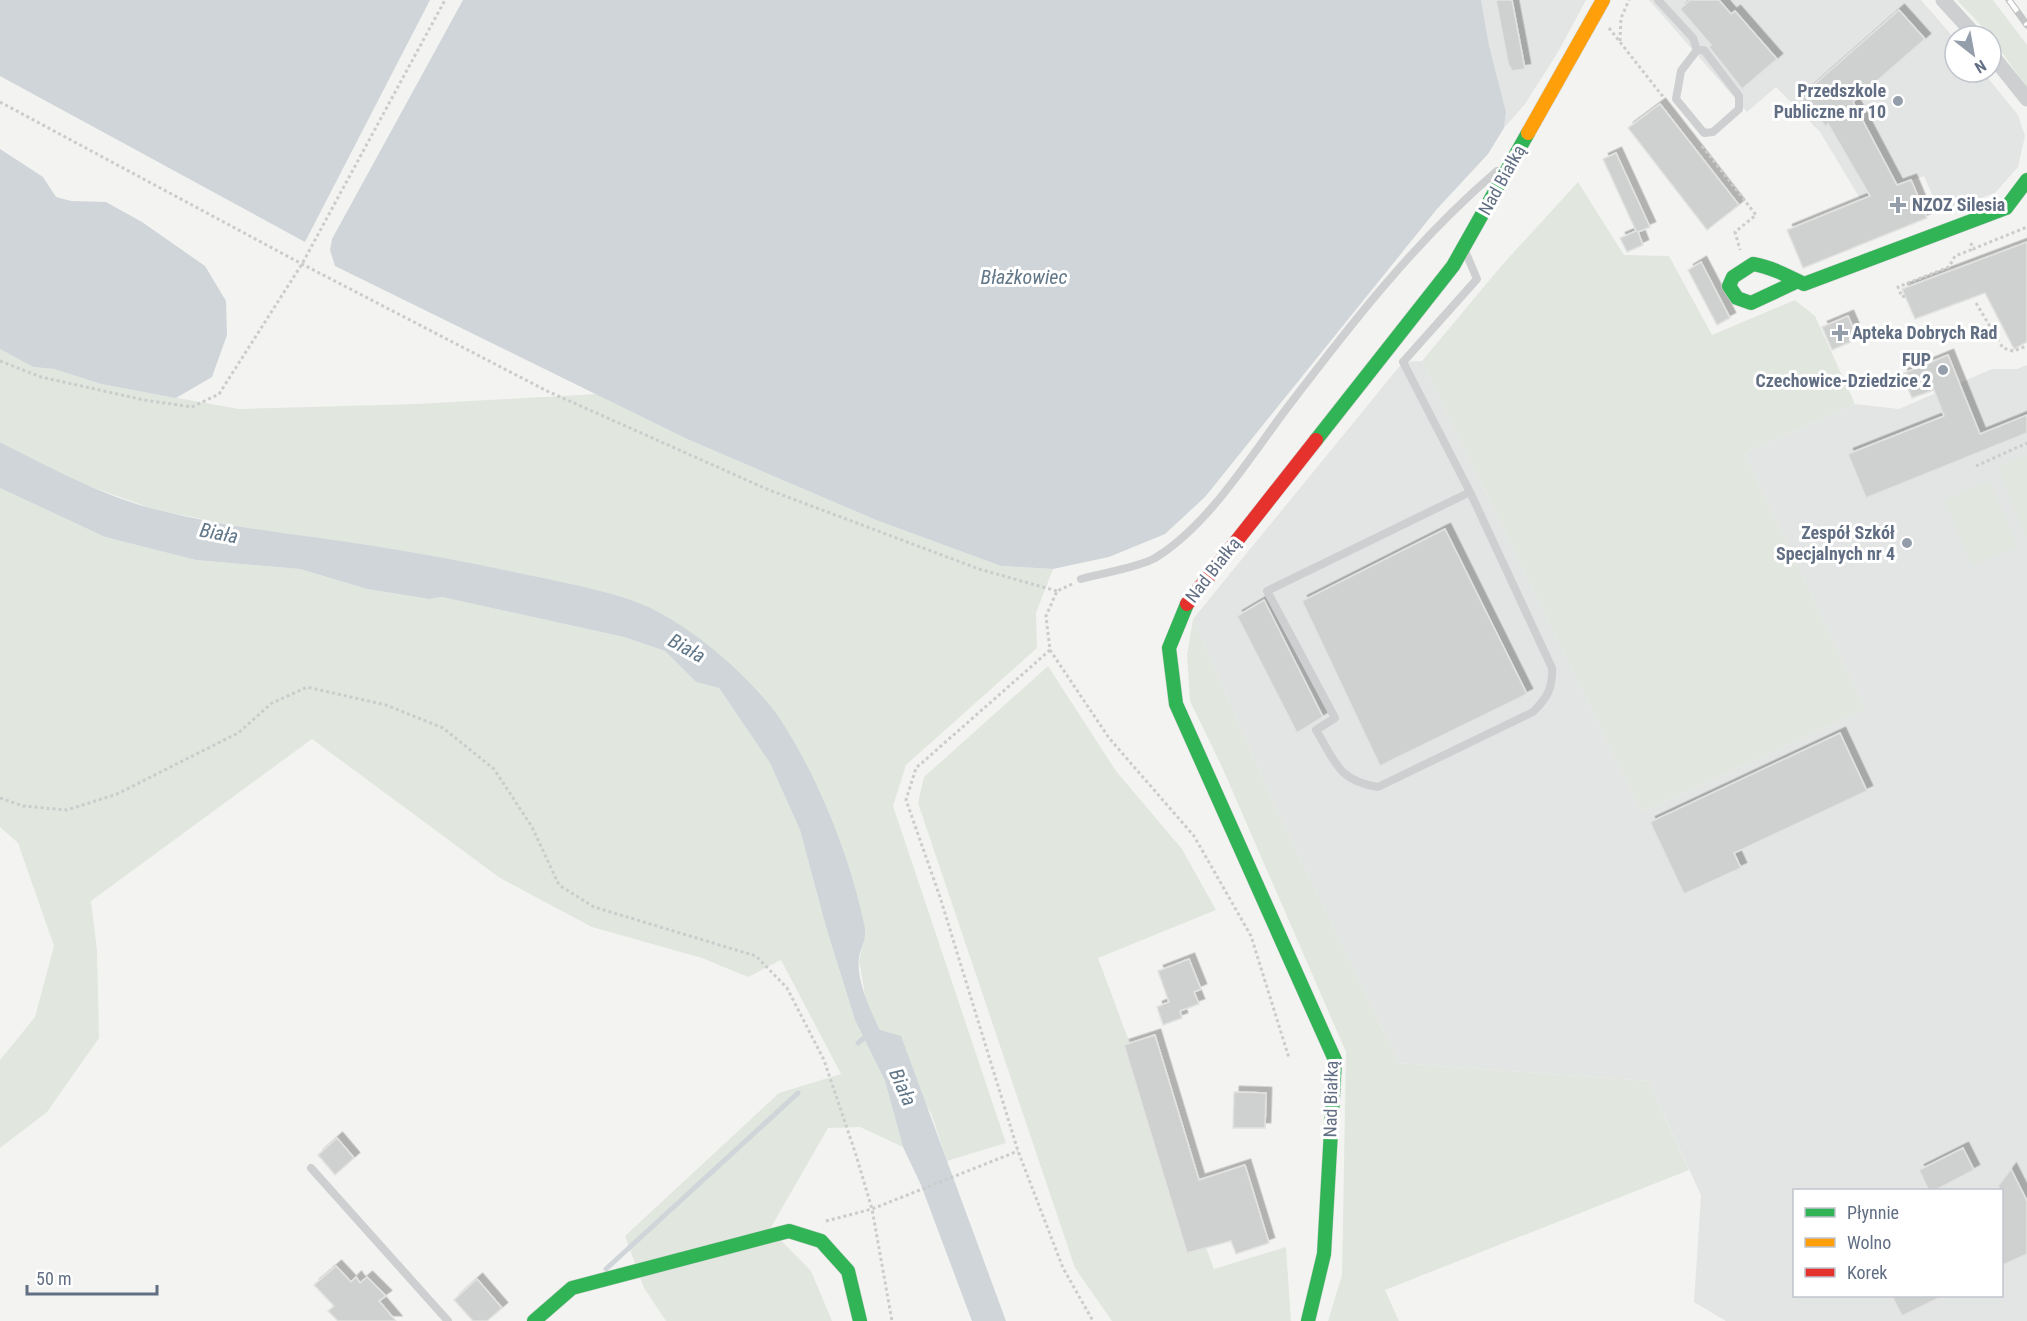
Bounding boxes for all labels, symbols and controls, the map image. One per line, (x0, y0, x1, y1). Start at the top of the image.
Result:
north arrow (1943, 24, 2003, 84)
text: N (1971, 56, 1990, 77)
place label: Przedszkole Publiczne nr 10 (1774, 80, 1886, 122)
marker: Przedszkole Publiczne nr 10 (1891, 94, 1905, 108)
street label: Nad Białką (1474, 141, 1529, 218)
place label: NZOZ Silesia (1912, 194, 2005, 215)
marker: NZOZ Silesia (1889, 196, 1907, 214)
water label: Błażkowiec (981, 265, 1067, 289)
place label: Apteka Dobrych Rad (1852, 322, 1997, 343)
marker: Apteka Dobrych Rad (1833, 326, 1847, 340)
place label: FUP Czechowice-Dziedzice 2 (1756, 349, 1931, 391)
marker: FUP Czechowice-Dziedzice 2 (1936, 363, 1950, 377)
water label: Biała (198, 518, 240, 548)
place label: Zespół Szkół Specjalnych nr 4 (1776, 522, 1895, 564)
street label: Nad Białką (1181, 533, 1244, 606)
marker: Zespół Szkół Specjalnych nr 4 (1900, 536, 1914, 550)
water label: Biała (664, 628, 710, 668)
street label: Nad Białką (1319, 1060, 1342, 1138)
water label: Biała (884, 1065, 922, 1109)
legend (1793, 1189, 2003, 1297)
text: Płynnie (1847, 1202, 1899, 1223)
text: Wolno (1847, 1232, 1891, 1253)
scale bar (27, 1258, 158, 1296)
text: Korek (1847, 1262, 1887, 1283)
text: 50 m (36, 1268, 71, 1289)

